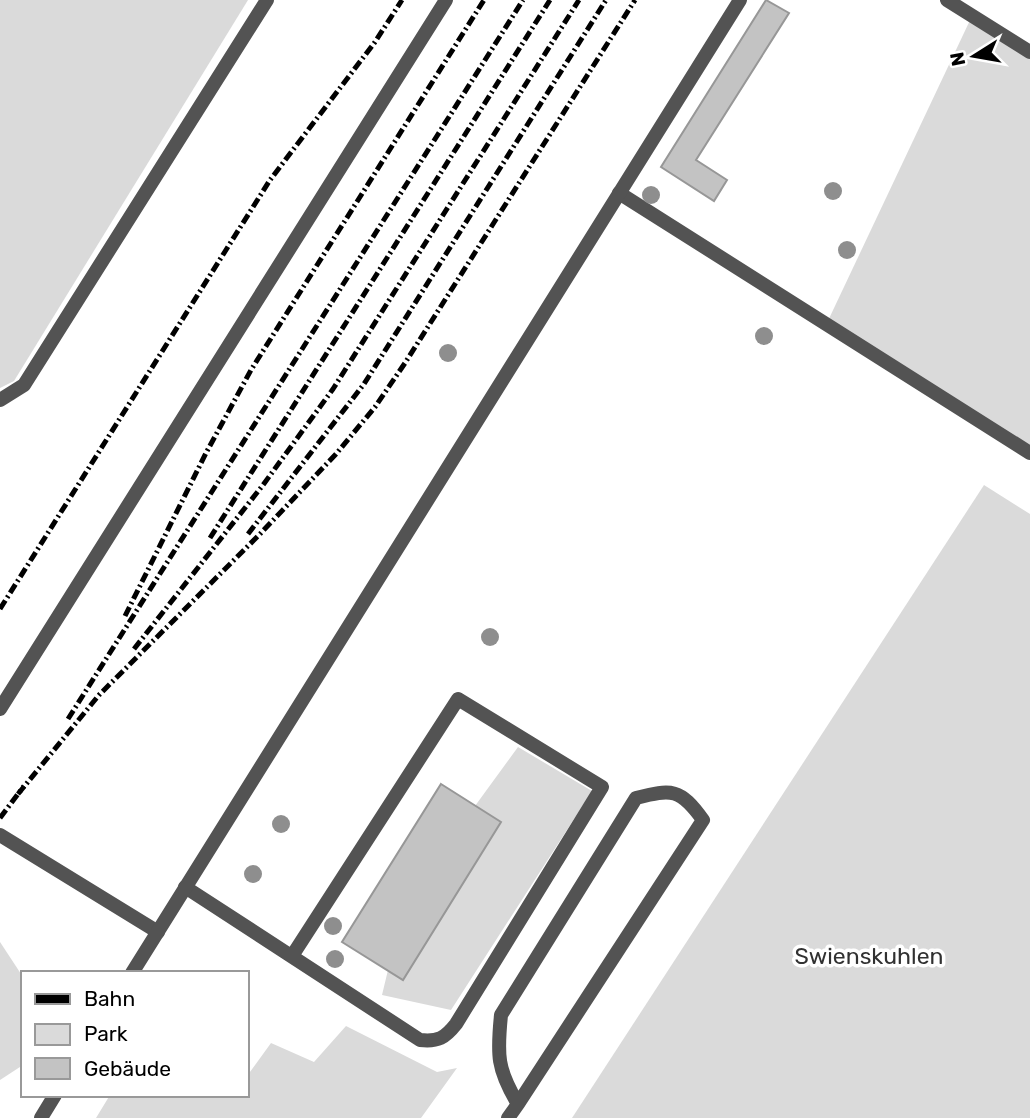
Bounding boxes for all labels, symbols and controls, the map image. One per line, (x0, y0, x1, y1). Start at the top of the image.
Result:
north arrow (939, 21, 1009, 91)
text: N (945, 50, 970, 68)
park label: Swienskuhlen (795, 942, 943, 970)
legend (21, 971, 248, 1097)
text: Bahn (84, 986, 135, 1011)
text: Park (84, 1021, 128, 1046)
text: Gebäude (84, 1056, 171, 1081)

